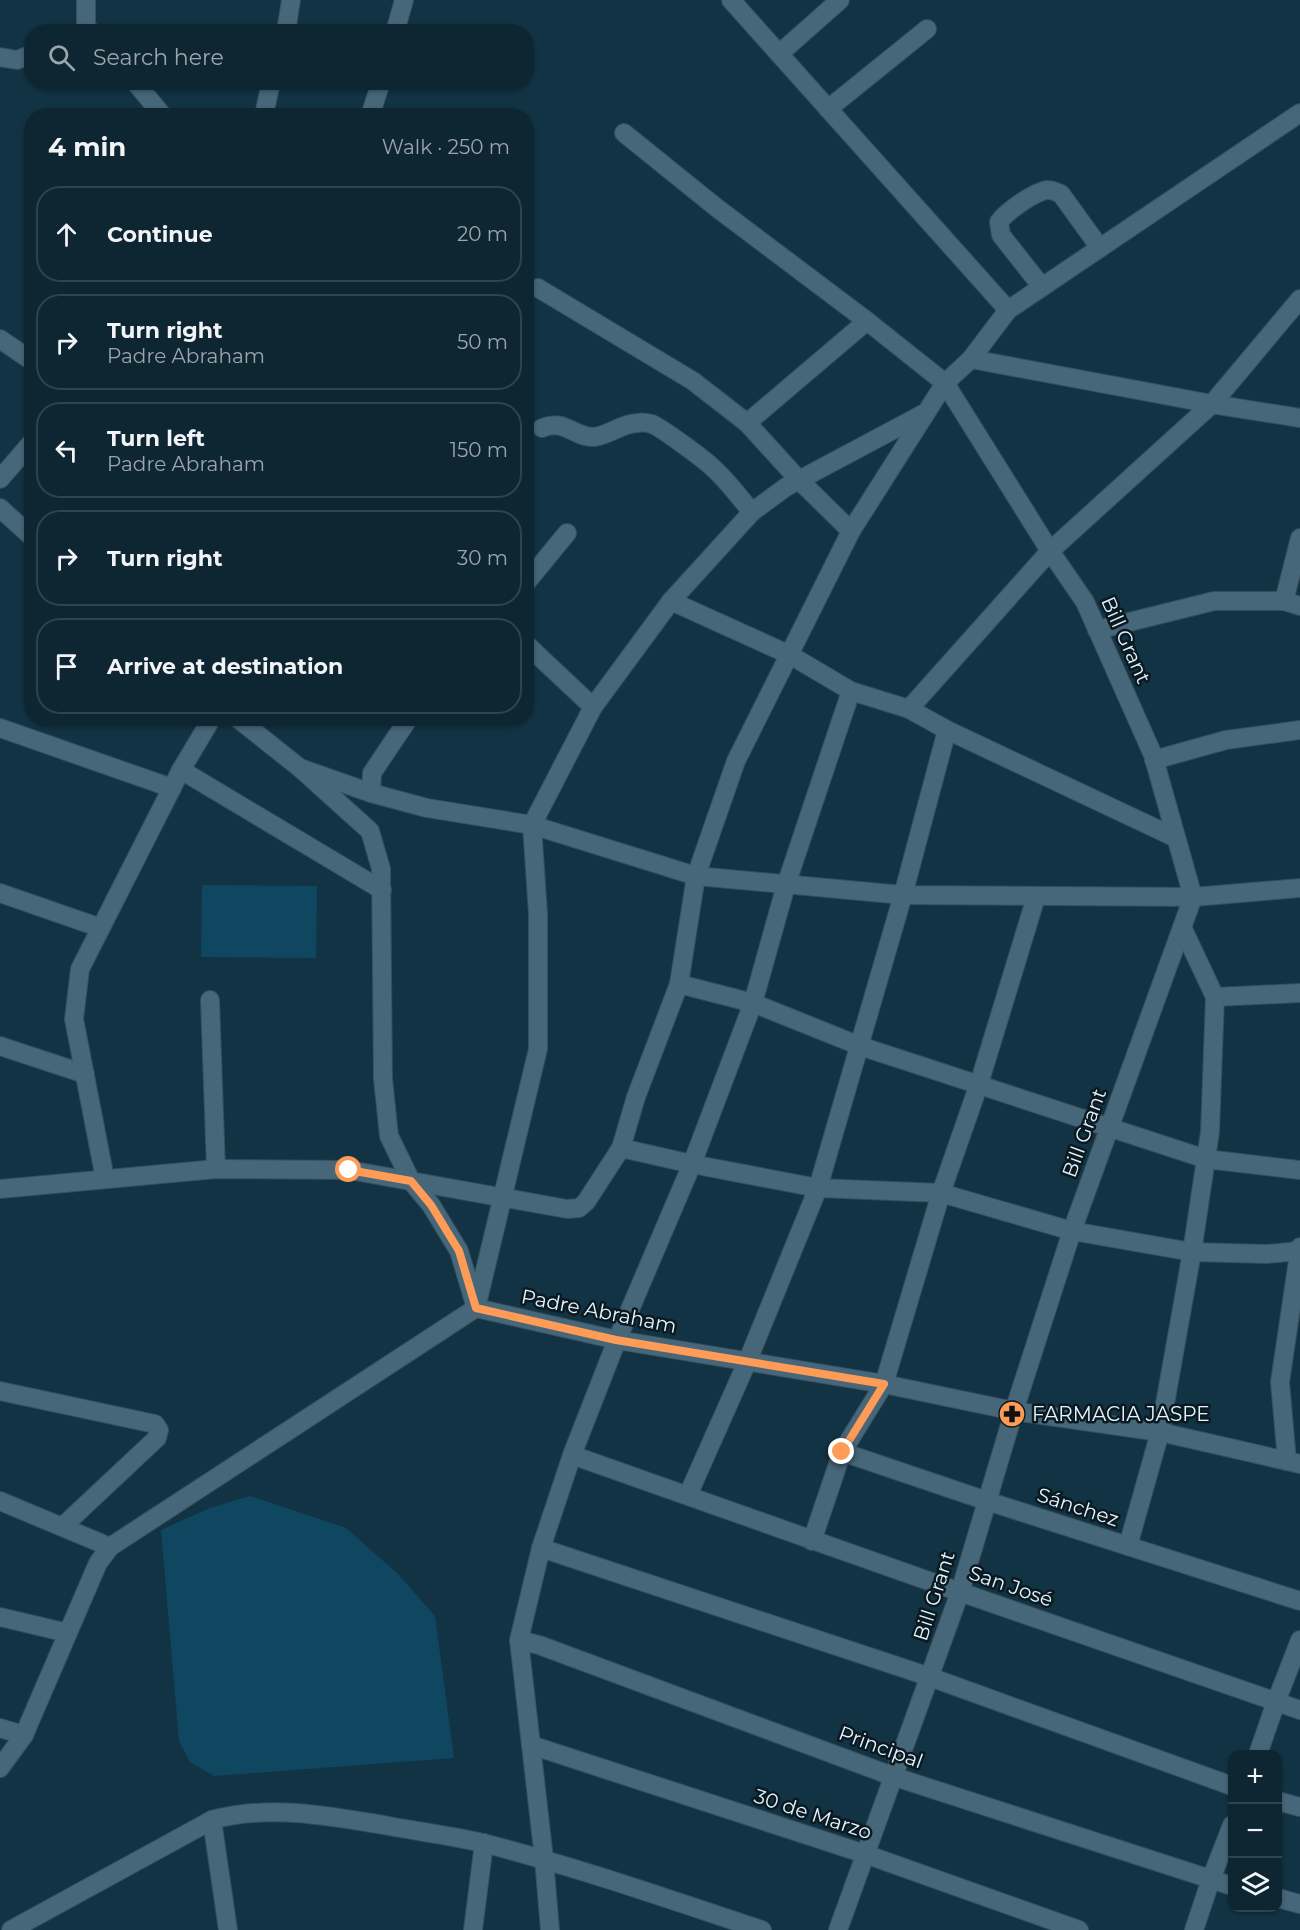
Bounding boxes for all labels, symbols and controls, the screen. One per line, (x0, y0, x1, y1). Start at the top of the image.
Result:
search box (24, 24, 534, 90)
icon: search (45, 41, 78, 74)
text: Search here (93, 44, 224, 71)
text: 4 min (48, 131, 126, 163)
text: Walk · 250 m (382, 135, 510, 159)
icon: ahead (50, 218, 83, 251)
text: Continue (107, 221, 213, 248)
text: 20 m (457, 222, 508, 246)
text: Turn right (107, 317, 222, 344)
icon: right (50, 326, 83, 359)
text: 50 m (457, 330, 508, 354)
text: Padre Abraham (107, 344, 265, 368)
text: Turn left (107, 425, 205, 452)
icon: left (50, 434, 83, 467)
text: 150 m (450, 438, 508, 462)
text: Padre Abraham (107, 452, 265, 476)
icon: right (50, 542, 83, 575)
text: Turn right (107, 545, 222, 572)
text: 30 m (457, 546, 508, 570)
street label: Bill Grant (1096, 593, 1156, 687)
icon: arrive (50, 650, 83, 683)
text: Arrive at destination (107, 653, 343, 680)
street label: Bill Grant (1057, 1085, 1111, 1181)
route start (335, 1156, 361, 1182)
street label: Padre Abraham (519, 1284, 679, 1338)
pharmacy icon: FARMACIA JASPE (997, 1399, 1027, 1429)
place label: FARMACIA JASPE (1032, 1402, 1210, 1426)
route end (828, 1438, 854, 1464)
street label: Sánchez (1034, 1483, 1122, 1531)
street label: Bill Grant (908, 1548, 960, 1644)
street label: San José (966, 1560, 1056, 1612)
street label: Principal (836, 1721, 926, 1773)
map controls (1228, 1750, 1282, 1912)
button: + (1228, 1750, 1282, 1804)
street label: 30 de Marzo (751, 1784, 875, 1844)
button: − (1228, 1804, 1282, 1858)
button: layers (1228, 1858, 1282, 1912)

